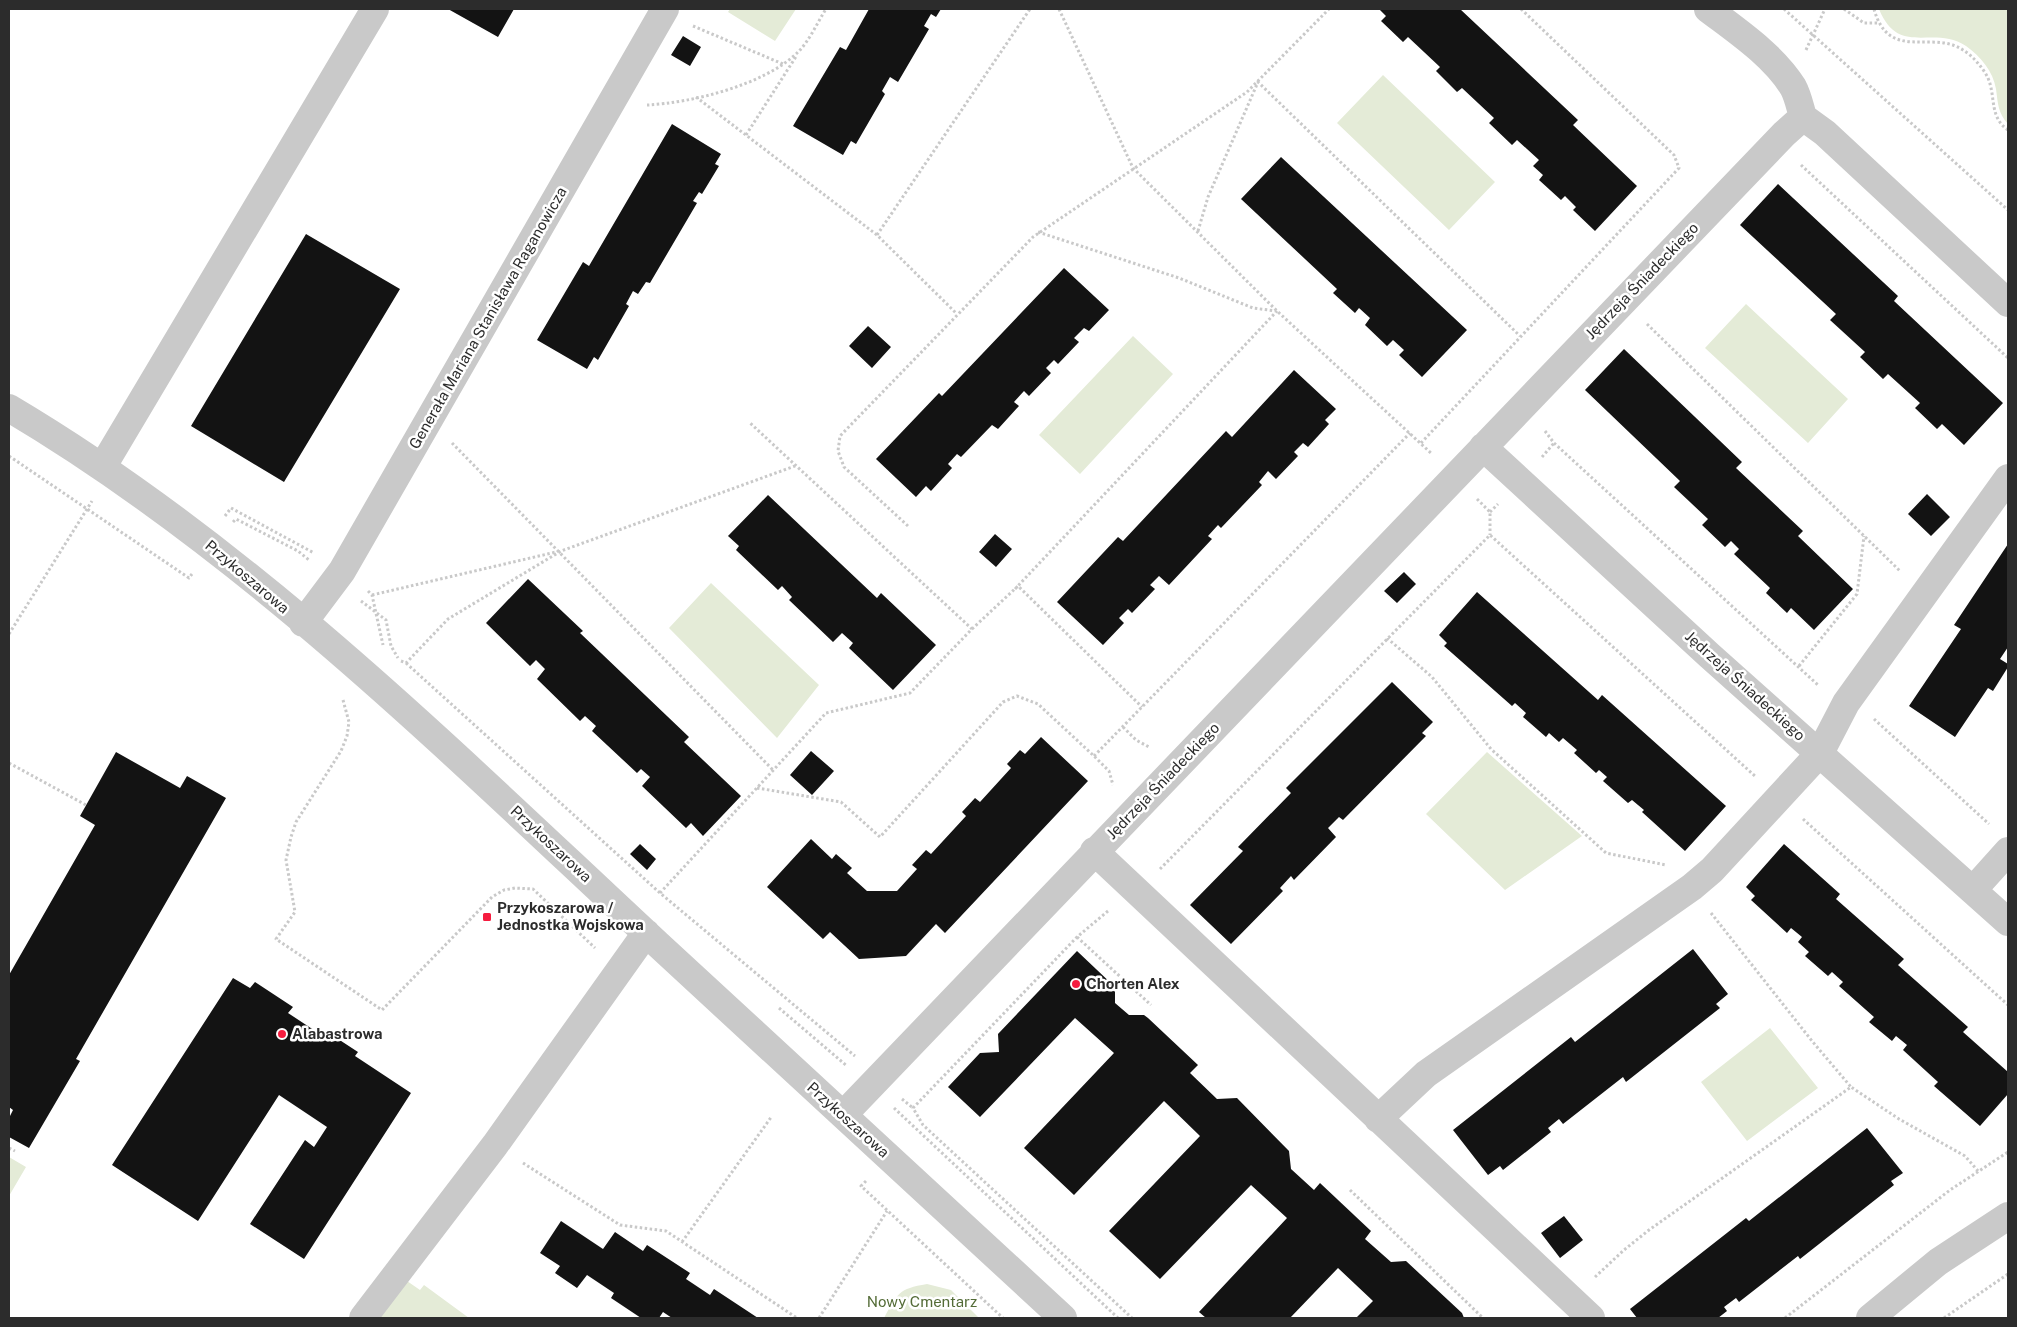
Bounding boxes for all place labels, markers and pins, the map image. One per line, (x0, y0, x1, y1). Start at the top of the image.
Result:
place label: Przykoszarowa / Jednostka Wojskowa (497, 899, 644, 933)
marker: Przykoszarowa / Jednostka Wojskowa (481, 911, 493, 923)
place label: Chorten Alex (1086, 975, 1180, 992)
marker: Chorten Alex (1070, 978, 1082, 990)
place label: Alabastrowa (292, 1025, 383, 1042)
marker: Alabastrowa (276, 1028, 288, 1040)

